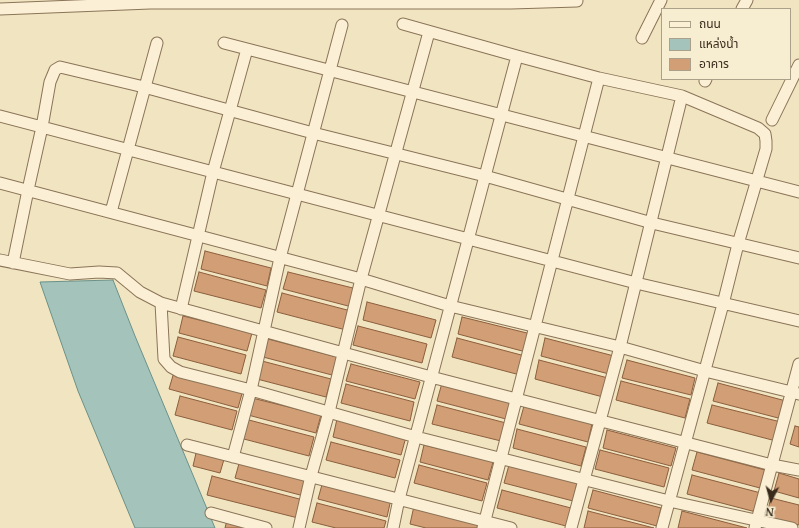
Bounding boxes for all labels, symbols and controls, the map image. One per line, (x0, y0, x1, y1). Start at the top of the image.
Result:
legend (661, 8, 791, 80)
text: ถนน (699, 15, 721, 32)
text: แหล่งน้ำ (699, 35, 738, 52)
text: อาคาร (699, 55, 729, 72)
north arrow (751, 480, 791, 520)
text: N (765, 505, 775, 520)

